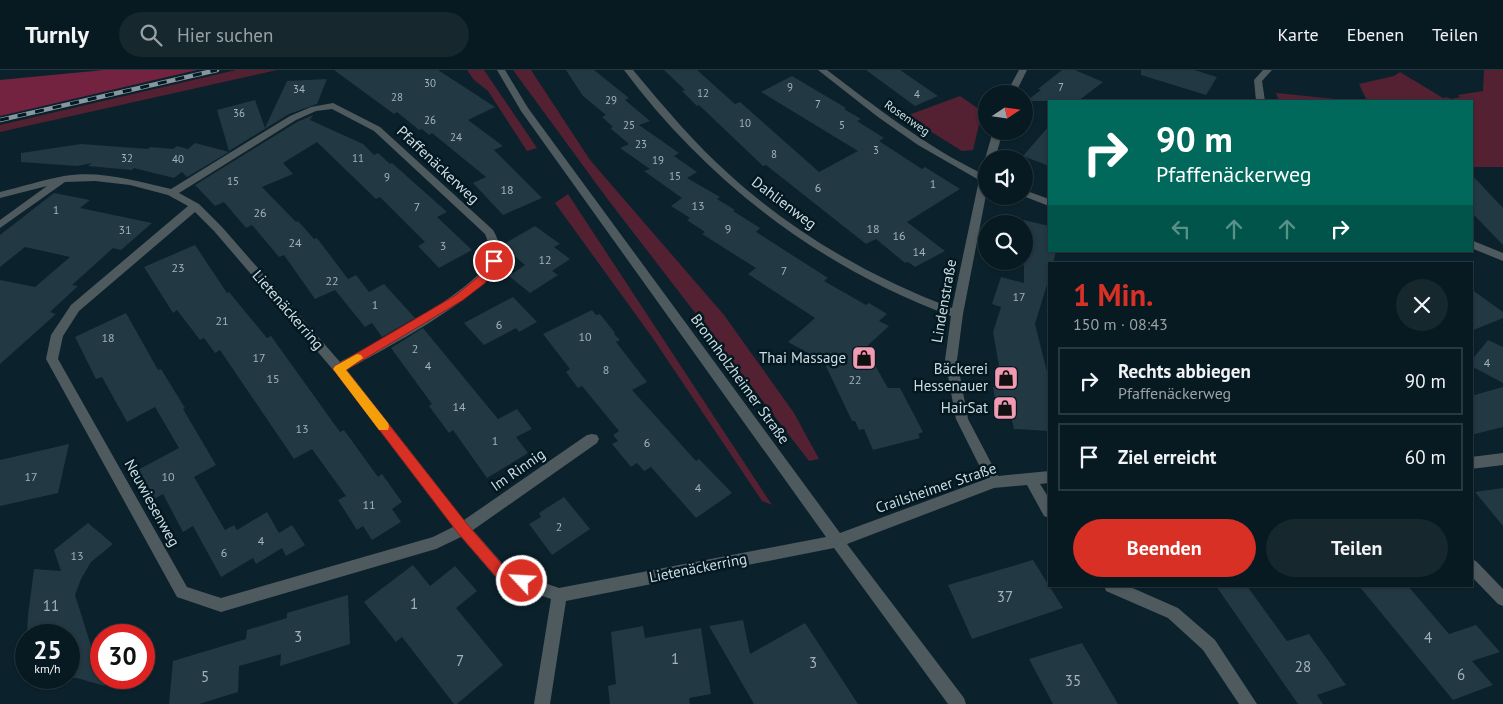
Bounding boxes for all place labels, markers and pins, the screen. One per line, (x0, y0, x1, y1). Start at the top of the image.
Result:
pin (473, 240, 515, 282)
shop icon: Thai Massage (851, 345, 877, 371)
place label: Thai Massage (759, 348, 846, 367)
place label: Bäckerei Hessenauer (914, 359, 988, 395)
shop icon: Bäckerei Hessenauer (993, 365, 1019, 391)
shop icon: HairSat (992, 395, 1018, 421)
place label: HairSat (941, 398, 988, 417)

